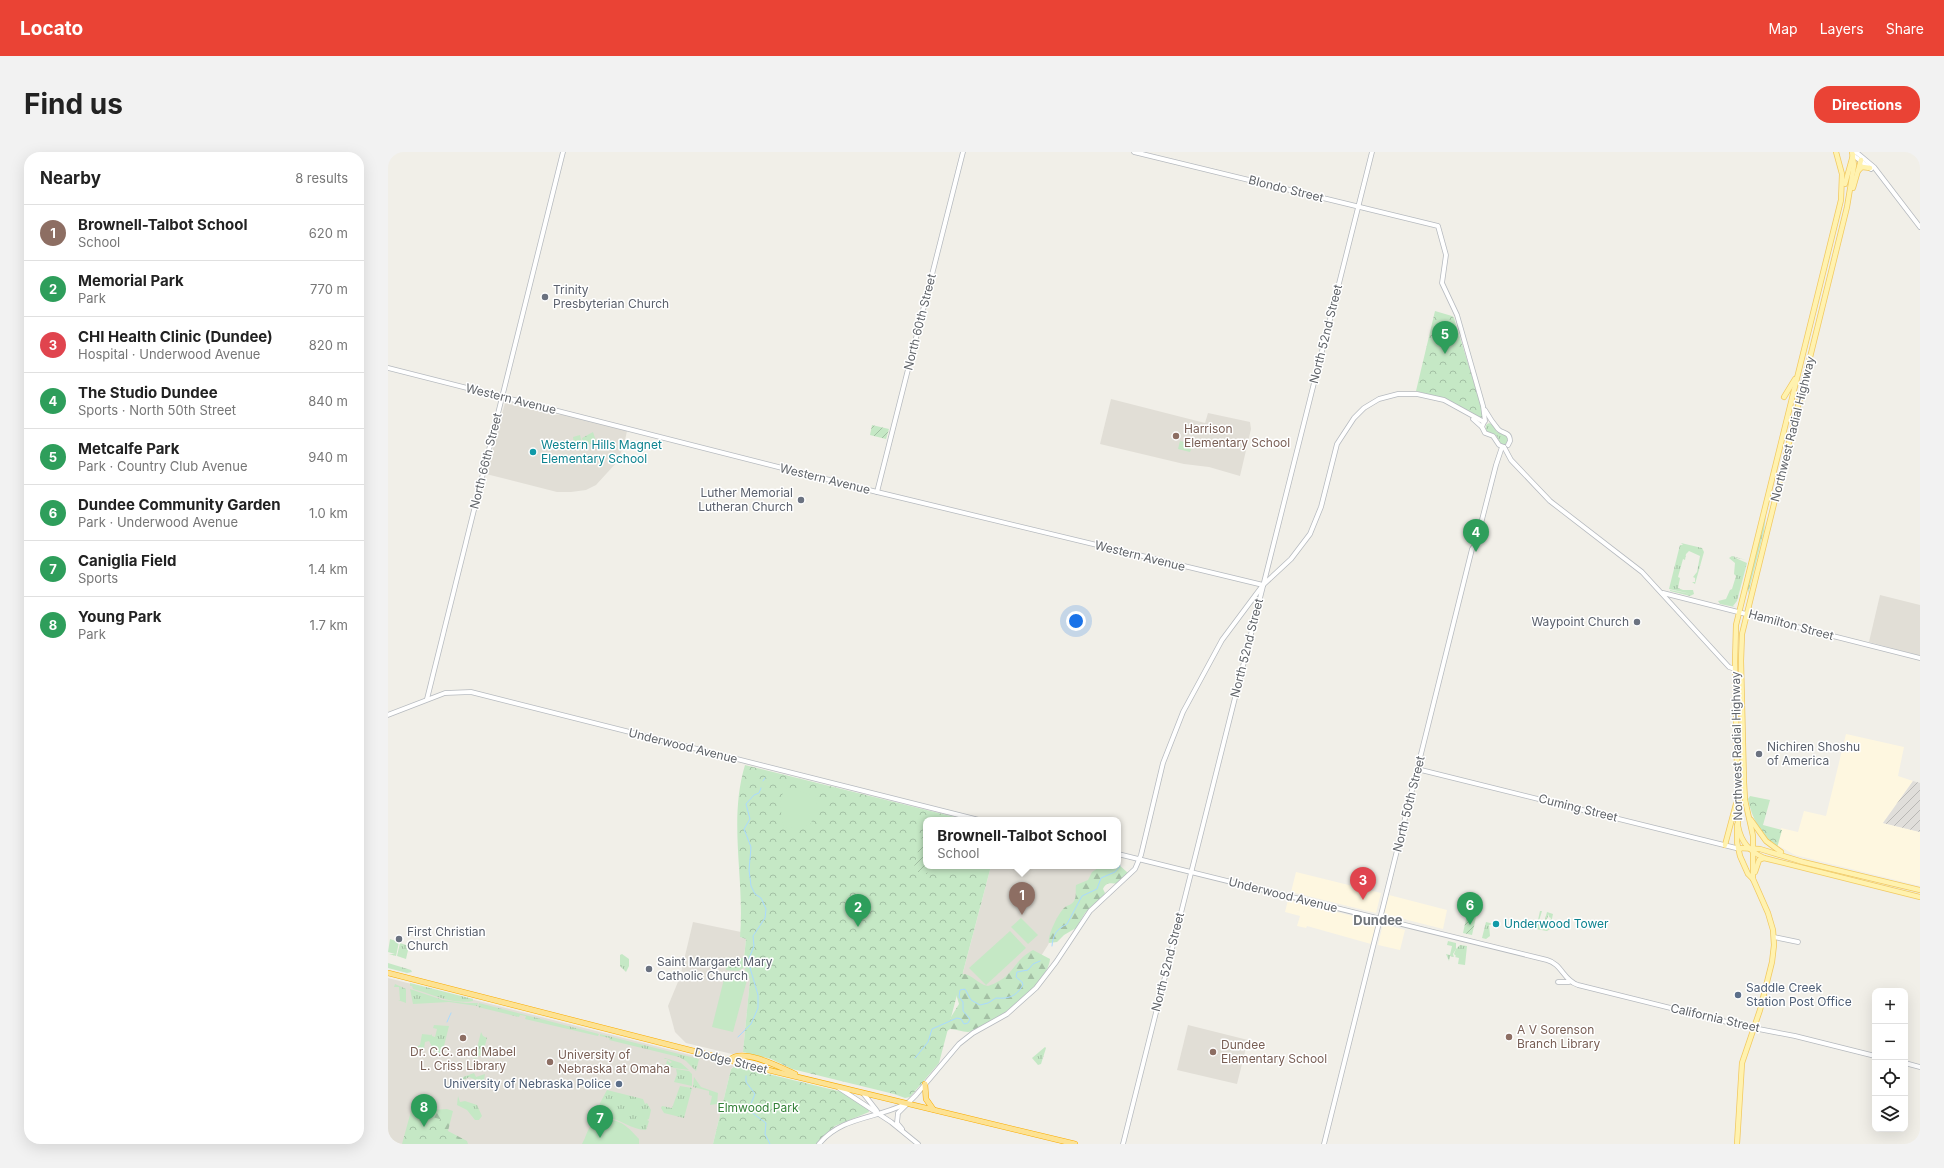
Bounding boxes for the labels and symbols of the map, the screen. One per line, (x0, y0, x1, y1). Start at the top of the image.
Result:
street label: Blondo Street (1247, 172, 1325, 205)
street label: North 60th Street (900, 272, 939, 372)
place label: Trinity Presbyterian Church (553, 282, 669, 311)
street label: North 52nd Street (1306, 283, 1345, 385)
marker: Trinity Presbyterian Church (540, 292, 550, 302)
pin: 5 (1432, 321, 1458, 354)
street label: Northwest Radial Highway (1767, 354, 1818, 503)
street label: Western Avenue (464, 380, 558, 417)
street label: North 66th Street (466, 411, 505, 510)
place label: Harrison Elementary School (1184, 421, 1290, 450)
marker: Harrison Elementary School (1171, 431, 1181, 441)
place label: Western Hills Magnet Elementary School (541, 437, 662, 466)
marker: Western Hills Magnet Elementary School (528, 447, 538, 457)
street label: Western Avenue (778, 460, 872, 497)
place label: Luther Memorial Lutheran Church (698, 485, 793, 514)
marker: Luther Memorial Lutheran Church (796, 495, 806, 505)
pin: 4 (1463, 519, 1489, 552)
street label: Western Avenue (1093, 537, 1187, 574)
street label: North 52nd Street (1227, 597, 1266, 699)
street label: Hamilton Street (1747, 606, 1835, 643)
your location (1066, 611, 1086, 631)
place label: Waypoint Church (1531, 614, 1629, 629)
marker: Waypoint Church (1632, 617, 1642, 627)
street label: Northwest Radial Highway (1728, 671, 1745, 821)
street label: Underwood Avenue (627, 725, 739, 766)
place label: Nichiren Shoshu of America (1767, 739, 1860, 768)
marker: Nichiren Shoshu of America (1754, 749, 1764, 759)
street label: North 50th Street (1389, 754, 1428, 854)
street label: Cuming Street (1537, 790, 1619, 825)
pin: 3 (1350, 867, 1376, 900)
street label: Underwood Avenue (1227, 874, 1339, 915)
pin: 1 (1009, 882, 1035, 915)
pin: 6 (1457, 892, 1483, 925)
pin: 2 (845, 894, 871, 927)
street label: North 52nd Street (1148, 911, 1187, 1013)
district label: Dundee (1353, 912, 1403, 928)
place label: Underwood Tower (1504, 916, 1609, 931)
marker: Underwood Tower (1491, 919, 1501, 929)
place label: First Christian Church (407, 924, 486, 953)
marker: First Christian Church (394, 934, 404, 944)
place label: Saint Margaret Mary Catholic Church (657, 954, 773, 983)
marker: Saint Margaret Mary Catholic Church (644, 964, 654, 974)
place label: Saddle Creek Station Post Office (1746, 980, 1852, 1009)
marker: Saddle Creek Station Post Office (1733, 990, 1743, 1000)
street label: California Street (1669, 1000, 1761, 1035)
place label: A V Sorenson Branch Library (1517, 1022, 1601, 1051)
marker: A V Sorenson Branch Library (1504, 1032, 1514, 1042)
marker: Dr. C.C. and Mabel L. Criss Library (458, 1033, 468, 1043)
place label: Dundee Elementary School (1221, 1037, 1327, 1066)
place label: Dr. C.C. and Mabel L. Criss Library (410, 1044, 516, 1073)
street label: Dodge Street (693, 1044, 769, 1077)
place label: University of Nebraska at Omaha (558, 1047, 670, 1076)
marker: Dundee Elementary School (1208, 1047, 1218, 1057)
marker: University of Nebraska at Omaha (545, 1057, 555, 1067)
place label: University of Nebraska Police (443, 1076, 611, 1091)
marker: University of Nebraska Police (614, 1079, 624, 1089)
pin: 8 (411, 1094, 437, 1127)
park label: Elmwood Park (717, 1100, 799, 1115)
pin: 7 (587, 1105, 613, 1138)

